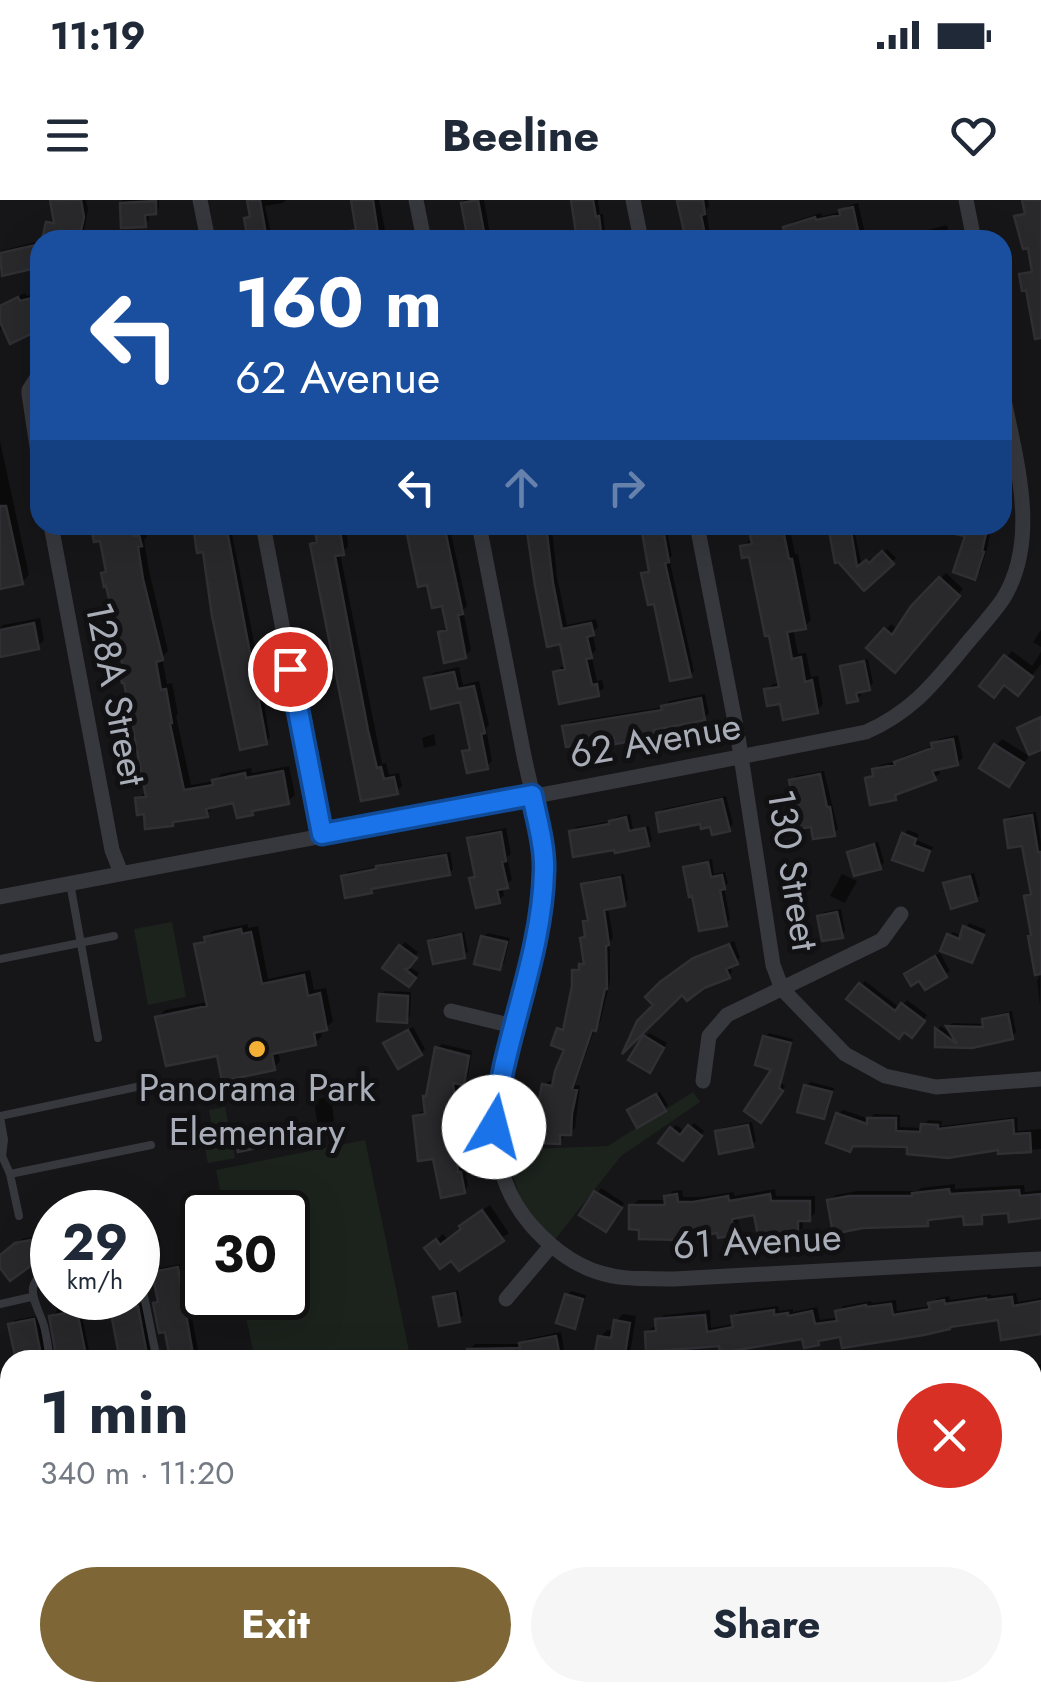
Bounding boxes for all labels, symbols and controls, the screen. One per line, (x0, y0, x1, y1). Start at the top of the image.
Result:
text: 11:19 (50, 8, 146, 63)
text: Beeline (442, 103, 599, 168)
icon: menu (40, 108, 95, 163)
icon: heart (946, 108, 1001, 163)
text: 160 m (235, 252, 442, 353)
icon: left (70, 270, 200, 400)
text: 62 Avenue (235, 345, 440, 410)
icon: left (389, 460, 444, 515)
icon: ahead (494, 460, 549, 515)
icon: right (599, 460, 654, 515)
street label: 128A Street (72, 597, 161, 790)
pin (248, 627, 333, 712)
icon: arrive (263, 642, 318, 697)
street label: 62 Avenue (565, 697, 745, 782)
street label: 130 Street (754, 785, 833, 955)
marker: Panorama Park Elementary (246, 1038, 268, 1060)
place label: Panorama Park Elementary (138, 1060, 376, 1159)
position arrow (442, 1075, 546, 1179)
speed limit sign: 30 (180, 1190, 310, 1320)
text: 29 (62, 1206, 128, 1279)
street label: 61 Avenue (671, 1209, 843, 1272)
text: km/h (67, 1262, 123, 1298)
text: 1 min (40, 1369, 189, 1456)
button: close (897, 1383, 1002, 1488)
text: 340 m · 11:20 (40, 1450, 235, 1496)
button: Exit (40, 1567, 511, 1682)
button: Share (531, 1567, 1002, 1682)

